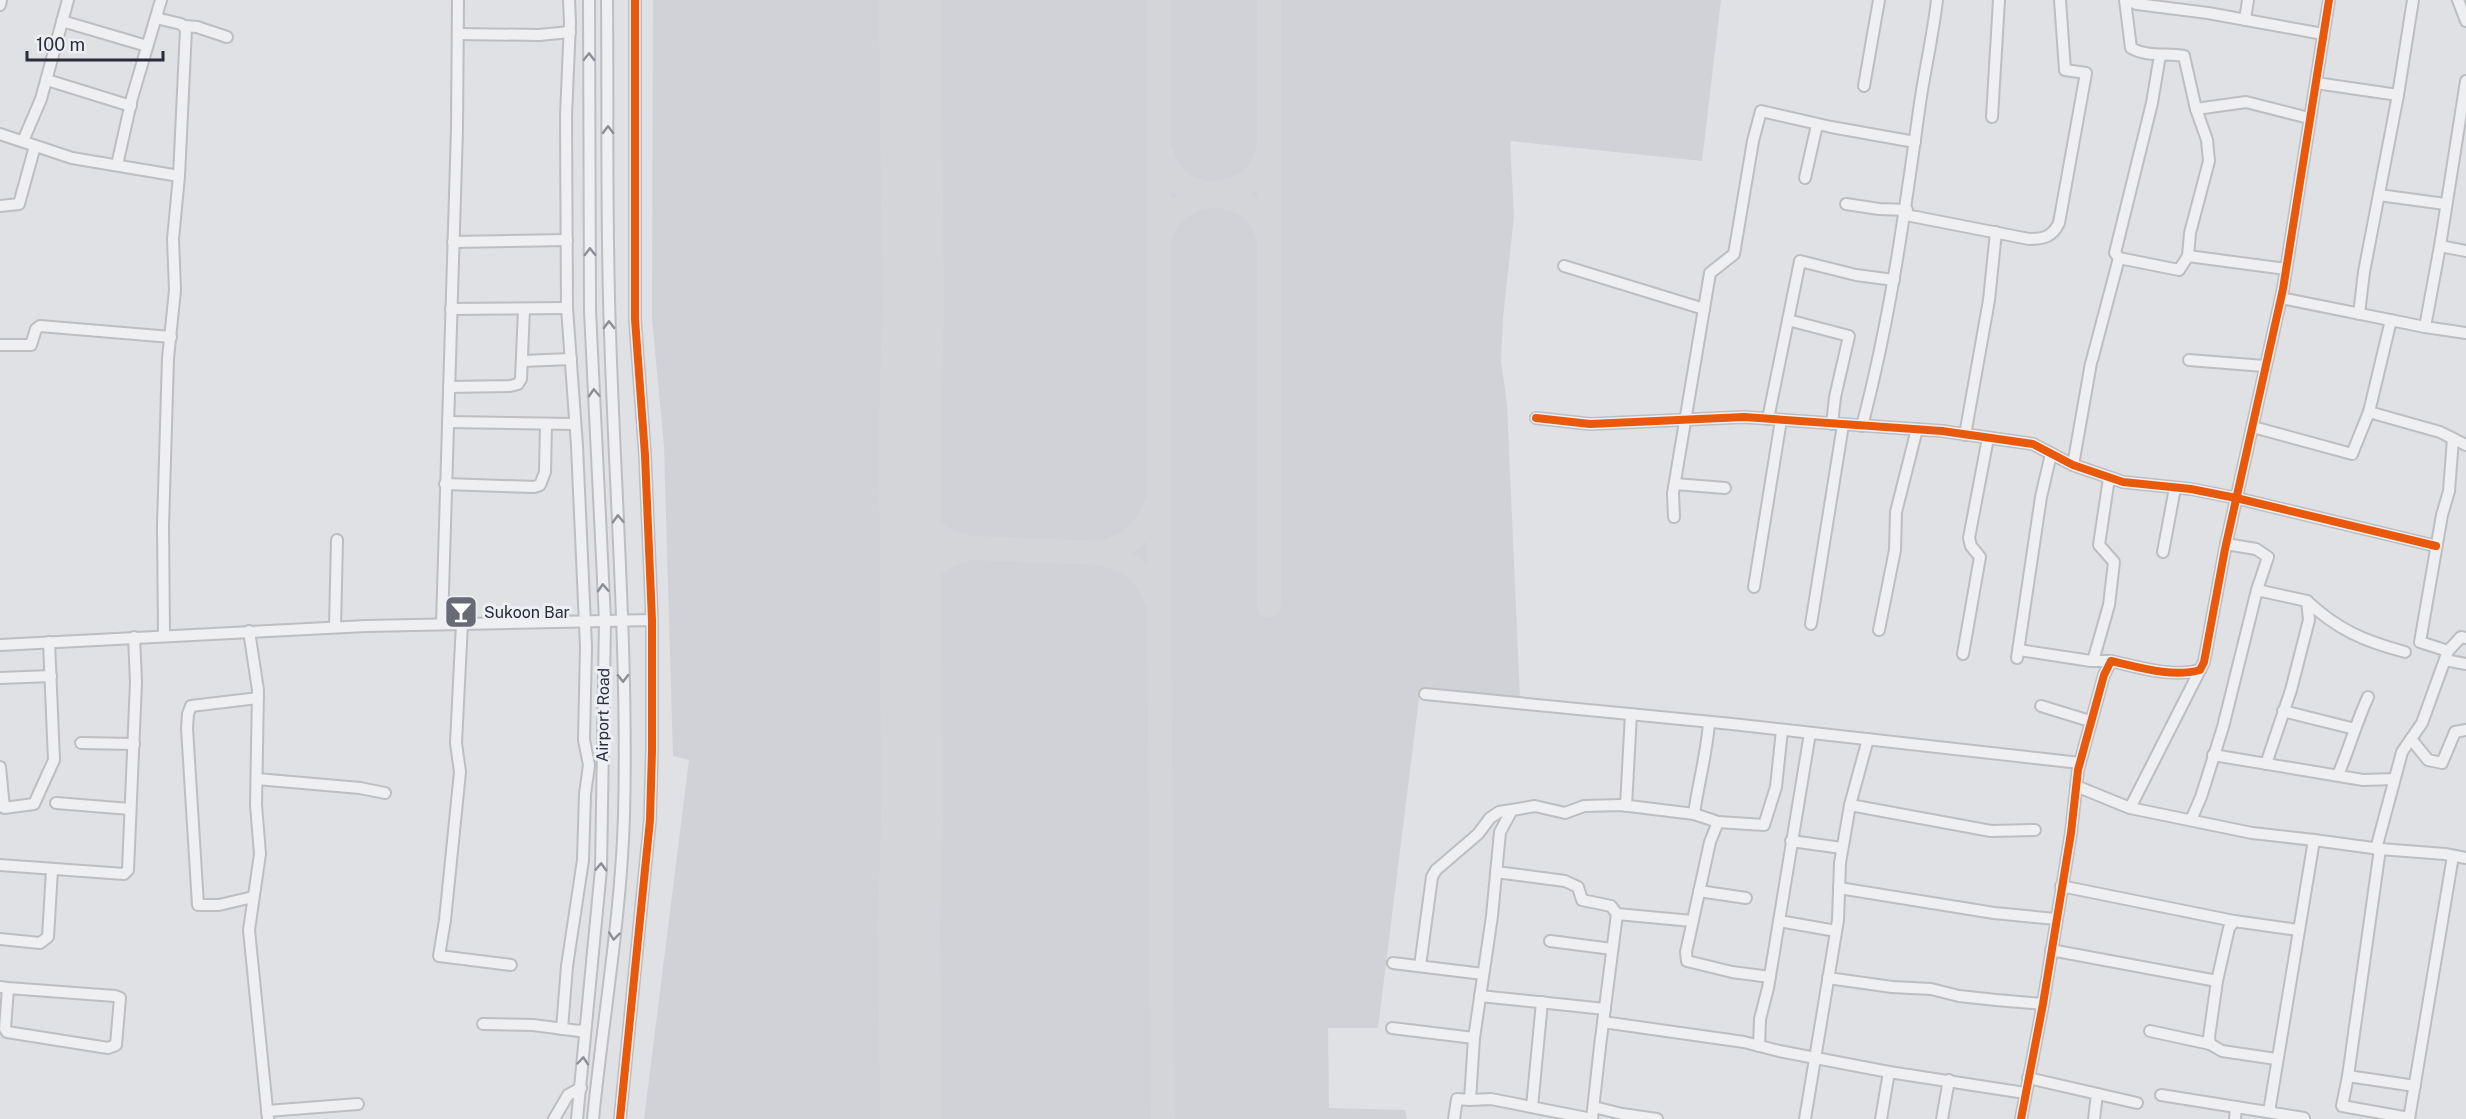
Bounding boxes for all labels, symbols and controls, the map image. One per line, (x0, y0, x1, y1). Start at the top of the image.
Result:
scale bar (27, 24, 164, 62)
text: 100 m (36, 34, 85, 55)
one-way arrow (583, 53, 595, 62)
one-way arrow (602, 125, 614, 134)
one-way arrow (583, 248, 596, 257)
one-way arrow (603, 320, 616, 329)
one-way arrow (587, 388, 600, 397)
one-way arrow (611, 515, 624, 524)
one-way arrow (597, 583, 610, 592)
bar icon: Sukoon Bar (443, 594, 479, 630)
place label: Sukoon Bar (484, 603, 570, 622)
street label: Airport Road (593, 668, 613, 762)
one-way arrow (617, 674, 629, 683)
one-way arrow (594, 862, 607, 871)
one-way arrow (608, 931, 620, 940)
one-way arrow (576, 1056, 589, 1065)

